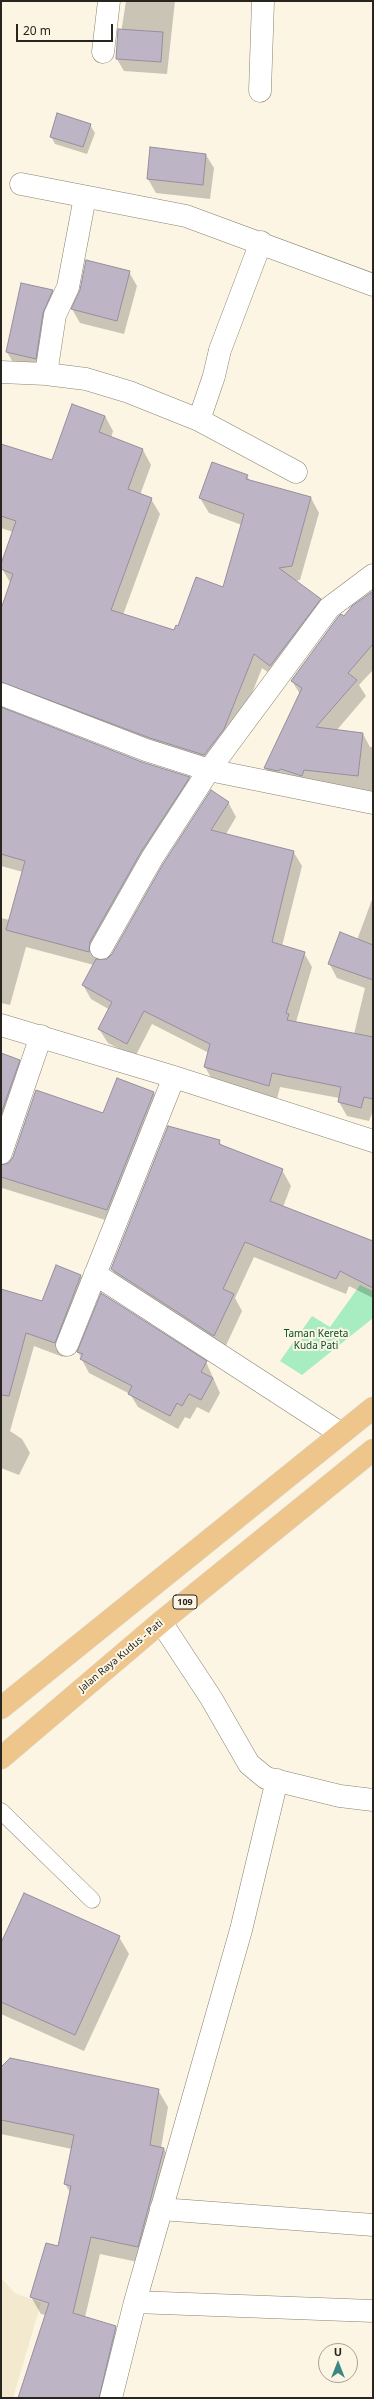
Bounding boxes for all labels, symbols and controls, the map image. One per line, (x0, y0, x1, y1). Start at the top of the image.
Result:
scale bar (18, 16, 115, 42)
text: 20 m (23, 22, 51, 39)
park label: Taman Kereta Kuda Pati (284, 1328, 348, 1352)
road number: 109 (173, 1595, 197, 1609)
street label: Jalan Raya Kudus - Pati (76, 1617, 166, 1695)
north arrow (318, 2343, 358, 2383)
text: U (334, 2344, 342, 2359)

